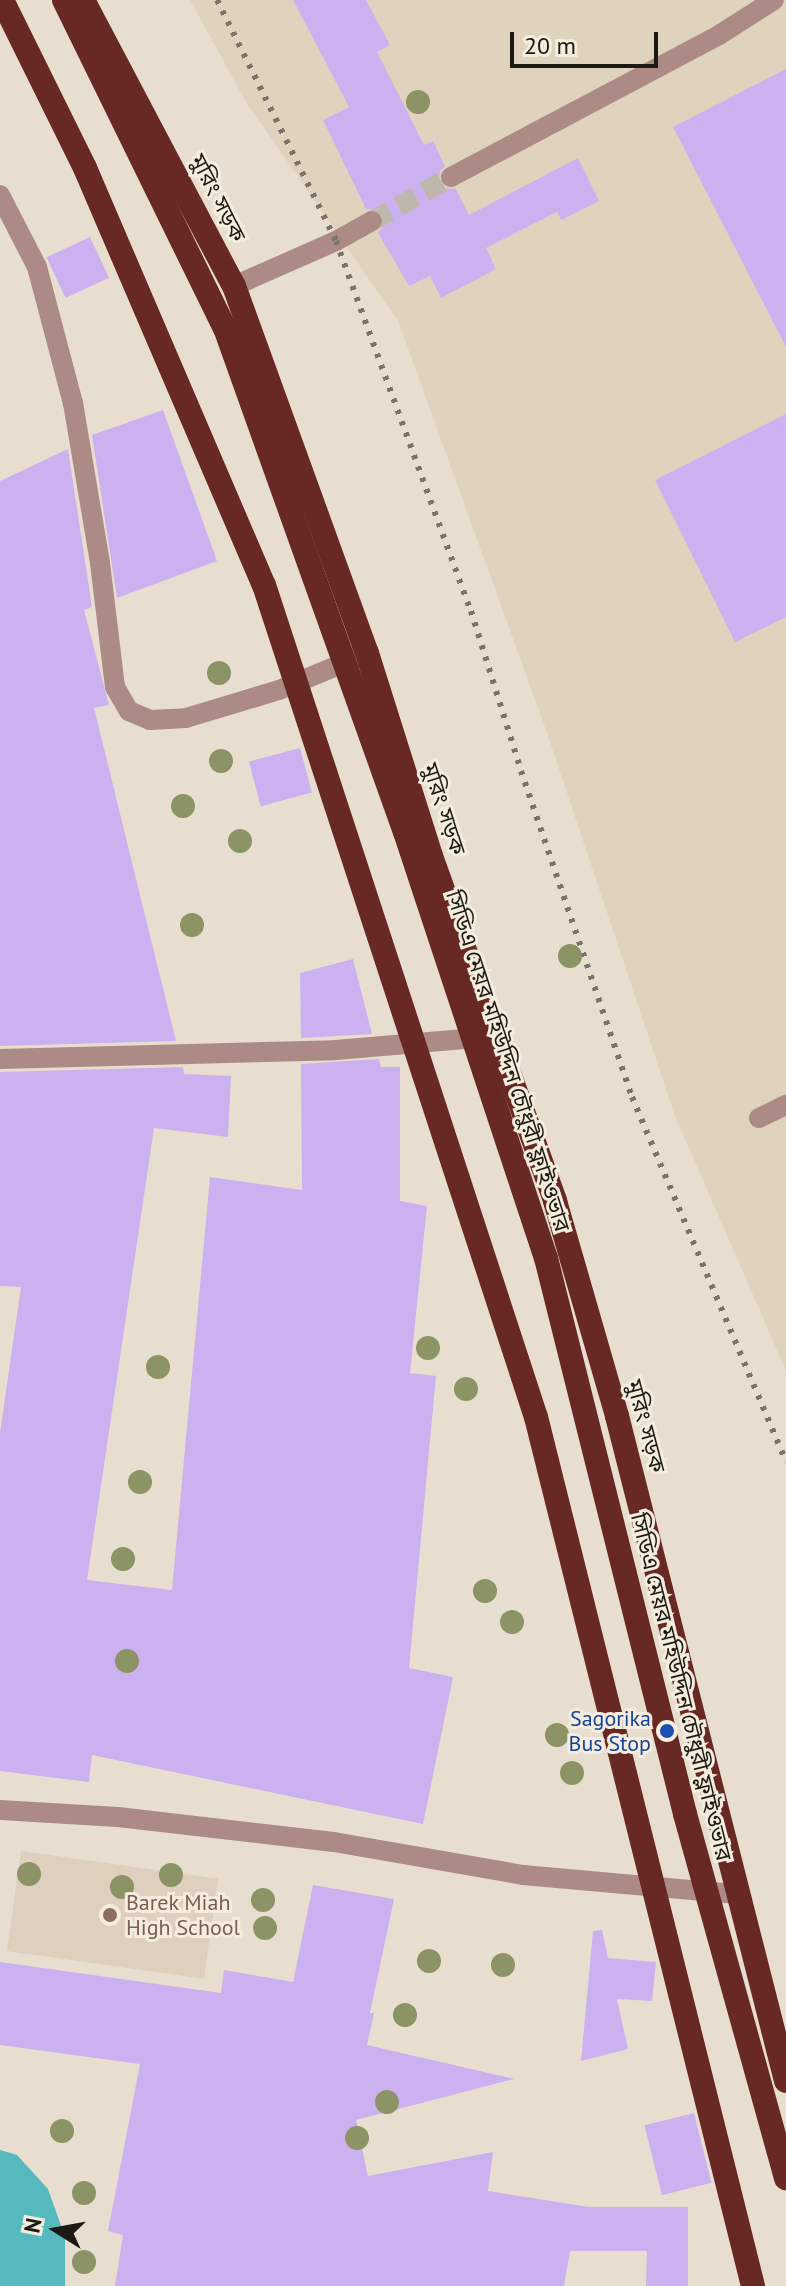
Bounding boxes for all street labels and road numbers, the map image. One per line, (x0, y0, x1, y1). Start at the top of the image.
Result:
street label: মুরিং সড়ক (185, 150, 251, 246)
street label: মুরিং সড়ক (417, 760, 471, 858)
street label: সিডিএ মেয়র মহিউদ্দিন চৌধুরী ফ্লাইওভার (440, 887, 576, 1235)
street label: মুরিং সড়ক (621, 1377, 671, 1475)
street label: সিডিএ মেয়র মহিউদ্দিন চৌধুরী ফ্লাইওভার (625, 1511, 737, 1863)

